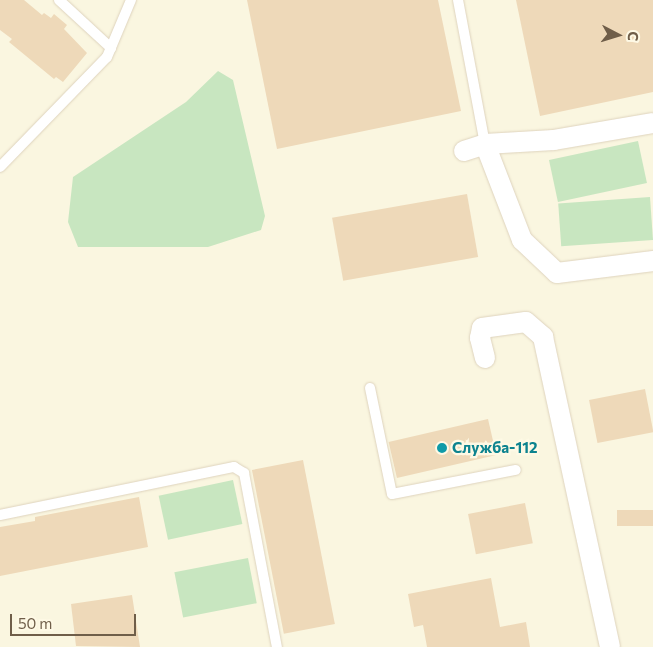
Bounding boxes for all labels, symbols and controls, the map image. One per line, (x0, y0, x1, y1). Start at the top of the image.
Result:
north arrow (593, 10, 643, 60)
text: С (625, 31, 642, 42)
place label: Служба-112 (452, 439, 537, 457)
marker: Служба-112 (436, 442, 448, 454)
scale bar (12, 604, 139, 636)
text: 50 m (18, 614, 52, 632)

